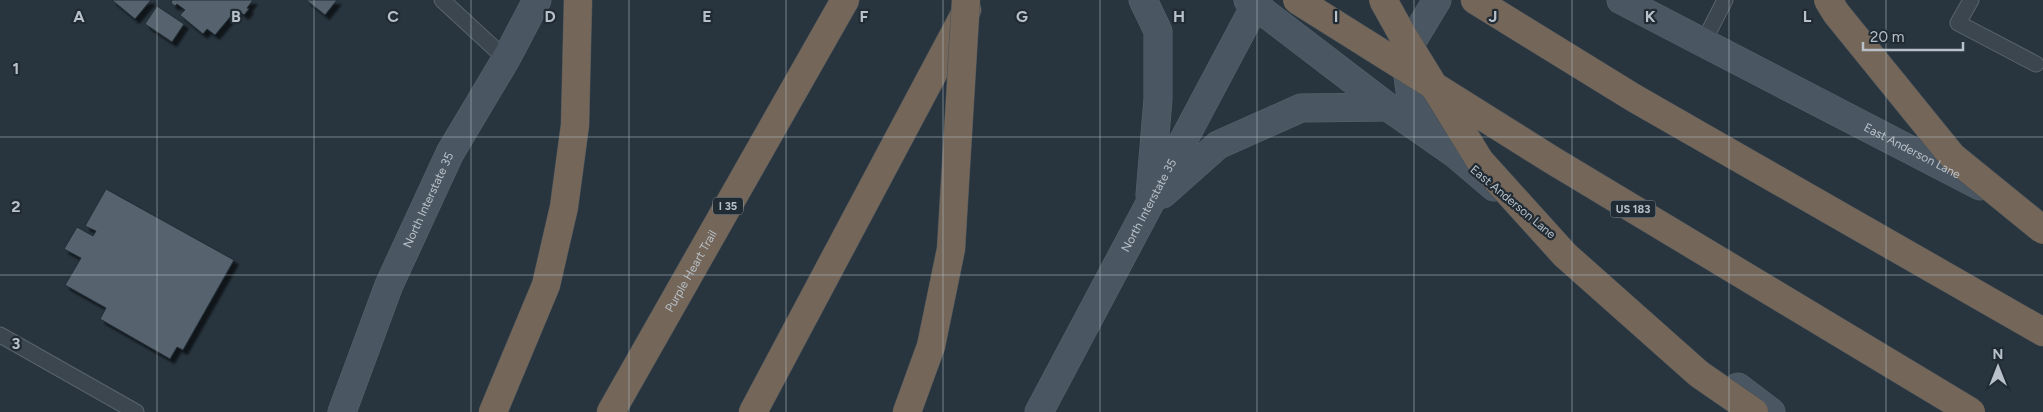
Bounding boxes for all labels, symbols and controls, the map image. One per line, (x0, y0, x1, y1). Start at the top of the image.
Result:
text: A (73, 7, 85, 26)
text: B (231, 7, 241, 26)
text: C (387, 7, 399, 26)
text: D (544, 7, 556, 26)
text: E (702, 7, 712, 26)
text: F (860, 7, 869, 26)
text: G (1016, 7, 1028, 26)
text: H (1173, 7, 1185, 26)
text: I (1334, 7, 1338, 26)
text: J (1489, 7, 1497, 26)
text: K (1645, 7, 1656, 26)
text: L (1803, 7, 1812, 26)
scale bar (1863, 20, 1963, 52)
text: 20 m (1870, 28, 1904, 46)
text: 1 (13, 59, 19, 78)
street label: East Anderson Lane (1862, 120, 1963, 182)
street label: North Interstate 35 (400, 150, 456, 250)
street label: North Interstate 35 (1118, 156, 1179, 254)
street label: East Anderson Lane (1468, 162, 1559, 242)
text: 2 (11, 197, 21, 216)
road number: I 35 (713, 198, 743, 215)
road number: US 183 (1610, 200, 1656, 218)
street label: Purple Heart Trail (662, 228, 720, 315)
text: 3 (12, 334, 21, 353)
north arrow (1973, 342, 2023, 392)
text: N (1993, 346, 2003, 363)

